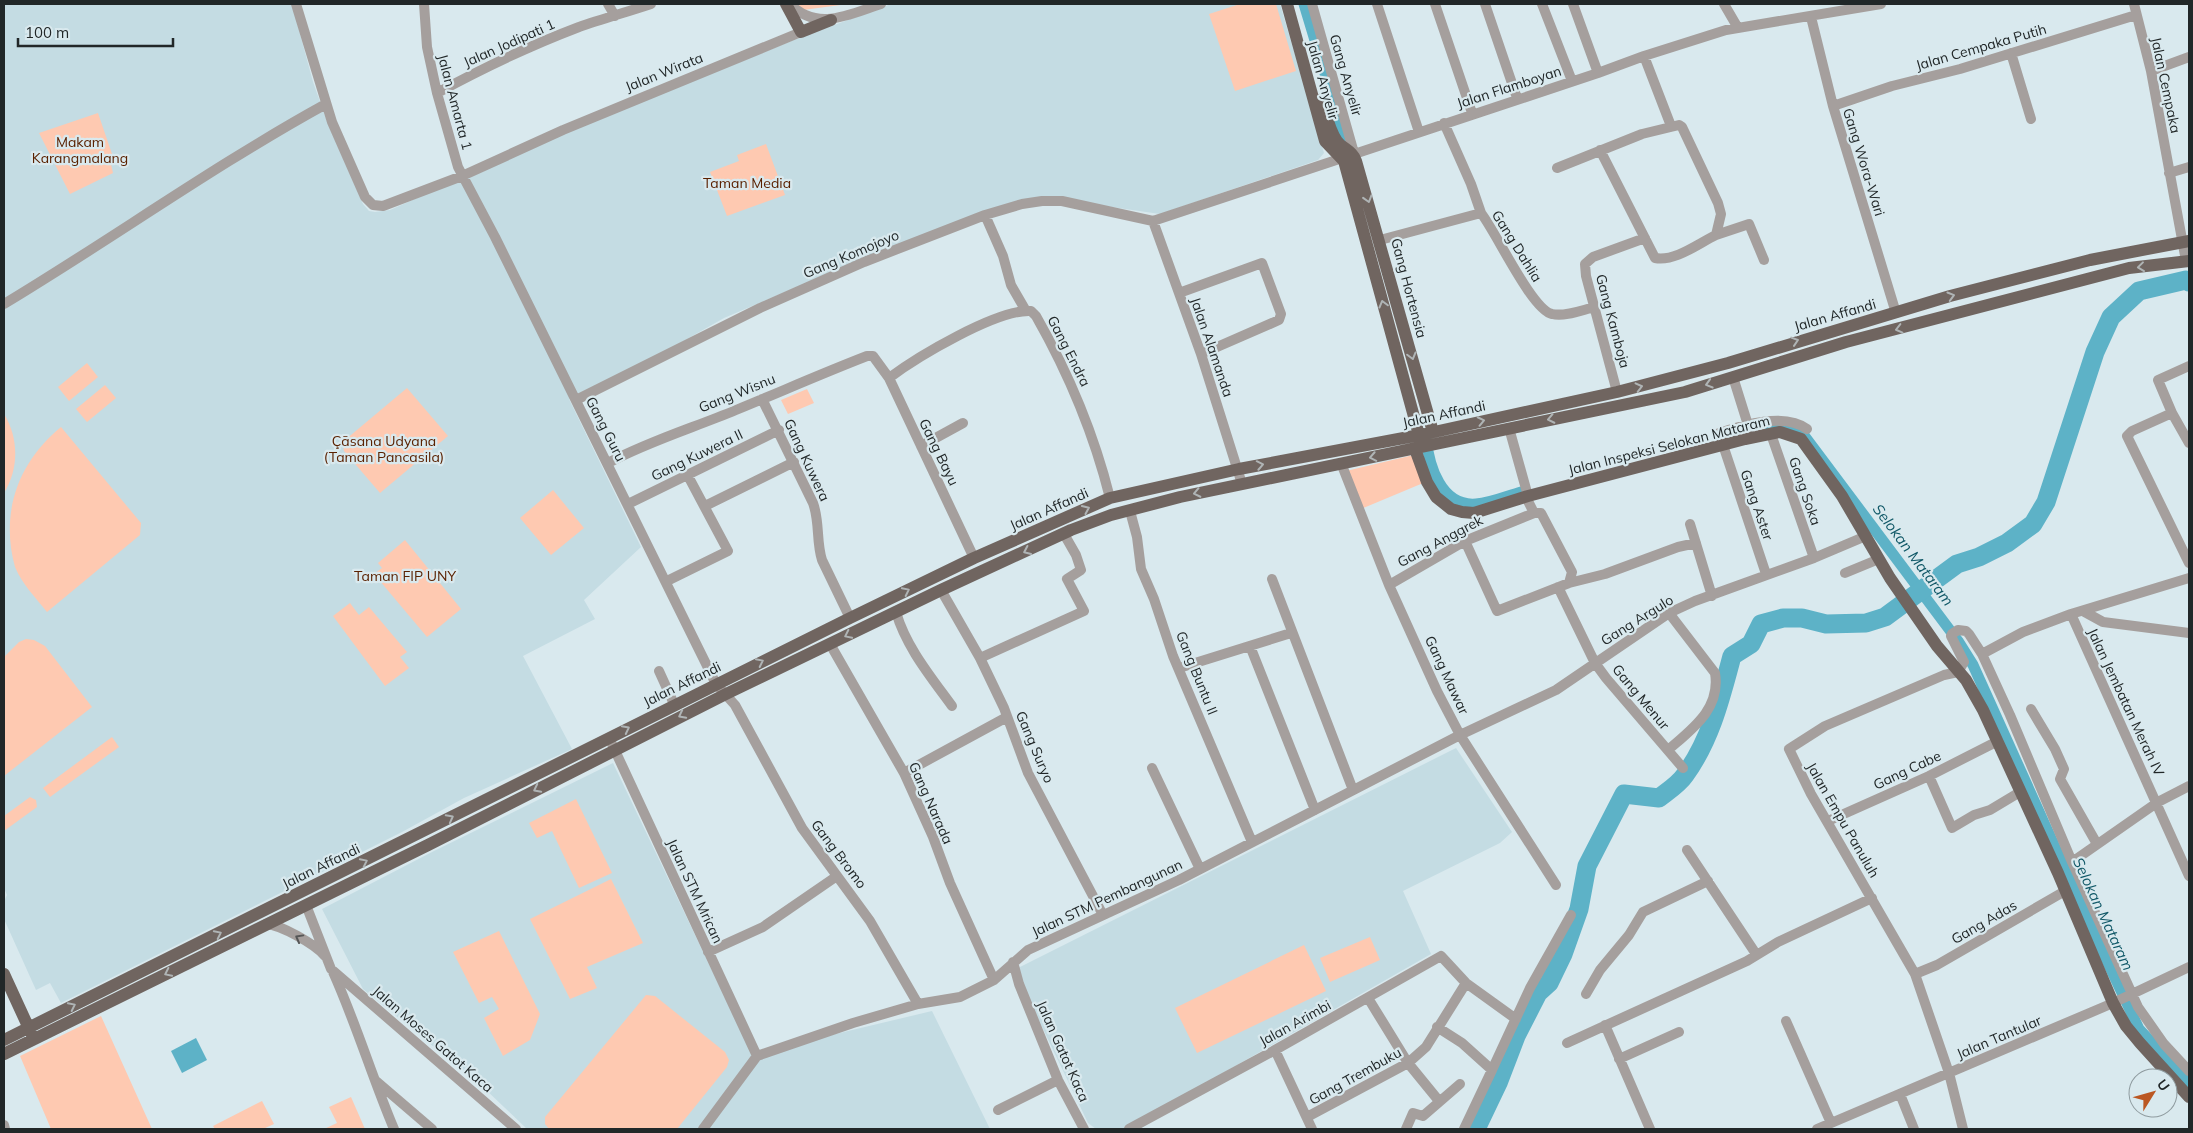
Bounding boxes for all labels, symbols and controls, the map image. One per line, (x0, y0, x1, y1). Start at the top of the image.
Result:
scale bar (18, 15, 172, 47)
street label: Jalan Jodipati 1 (461, 15, 557, 71)
street label: Jalan Cempaka Putih (1914, 20, 2048, 74)
text: 100 m (25, 23, 69, 42)
street label: Gang Anyelir (1326, 32, 1366, 119)
street label: Jalan Cempaka (2147, 35, 2185, 135)
street label: Jalan Anyelir (1303, 38, 1343, 123)
street label: Jalan Wirata (623, 48, 705, 96)
street label: Jalan Amarta 1 (434, 52, 476, 152)
street label: Jalan Flamboyan (1455, 62, 1563, 112)
street label: Gang Wora-Wari (1839, 106, 1889, 218)
park label: Makam Karangmalang (32, 133, 128, 167)
park label: Taman Media (703, 174, 791, 192)
one-way arrow (1362, 195, 1372, 203)
street label: Gang Dahlia (1488, 207, 1546, 285)
street label: Gang Komojoyo (800, 226, 902, 282)
street label: Gang Hortensia (1387, 236, 1431, 340)
one-way arrow (2137, 261, 2145, 272)
street label: Gang Kamboja (1592, 272, 1634, 370)
one-way arrow (1947, 291, 1955, 301)
street label: Jalan Alamanda (1187, 295, 1237, 399)
street label: Jalan Affandi (1792, 295, 1878, 335)
one-way arrow (1378, 299, 1389, 308)
street label: Gang Endra (1043, 313, 1095, 389)
one-way arrow (1894, 323, 1903, 334)
one-way arrow (1791, 337, 1799, 347)
one-way arrow (1406, 351, 1417, 360)
street label: Gang Wisnu (696, 369, 778, 417)
one-way arrow (1706, 379, 1714, 389)
one-way arrow (1635, 382, 1643, 392)
street label: Gang Guru (582, 394, 630, 464)
street label: Jalan Affandi (1401, 396, 1487, 432)
street label: Jalan Inspeksi Selokan Mataram (1566, 411, 1772, 479)
one-way arrow (1546, 413, 1555, 424)
street label: Gang Kuwera (780, 416, 834, 504)
street label: Gang Bayu (915, 416, 963, 488)
one-way arrow (1476, 417, 1485, 427)
street label: Gang Kuwera II (648, 425, 746, 485)
park label: Çāsana Udyana (Taman Pancasila) (324, 432, 444, 466)
one-way arrow (1369, 451, 1378, 461)
street label: Gang Soka (1785, 454, 1825, 528)
one-way arrow (1255, 461, 1264, 471)
street label: Gang Aster (1737, 467, 1778, 544)
street label: Jalan Affandi (1007, 484, 1091, 534)
one-way arrow (1192, 487, 1201, 498)
water label: Selokan Mataram (1869, 500, 1958, 609)
one-way arrow (1081, 505, 1090, 516)
street label: Gang Anggrek (1394, 511, 1486, 571)
one-way arrow (1023, 544, 1032, 555)
park label: Taman FIP UNY (354, 567, 456, 585)
one-way arrow (901, 587, 910, 597)
street label: Gang Argulo (1597, 591, 1677, 649)
street label: Jalan Jembatan Merah IV (2084, 625, 2168, 779)
one-way arrow (845, 629, 854, 639)
street label: Gang Buntu II (1172, 629, 1222, 717)
street label: Gang Mawar (1421, 633, 1473, 718)
street label: Jalan Affandi (640, 657, 724, 711)
one-way arrow (755, 658, 764, 668)
street label: Gang Menur (1608, 661, 1674, 734)
street label: Gang Suryo (1012, 708, 1058, 786)
one-way arrow (678, 709, 687, 720)
one-way arrow (621, 725, 630, 735)
street label: Gang Cabe (1870, 746, 1944, 794)
street label: Gang Narada (905, 759, 957, 847)
street label: Jalan Empu Panuluh (1803, 759, 1883, 881)
one-way arrow (534, 783, 543, 793)
one-way arrow (445, 814, 454, 824)
street label: Gang Bromo (807, 816, 871, 892)
street label: Jalan STM Mrican (663, 836, 727, 946)
street label: Jalan Affandi (279, 839, 363, 893)
water label: Selokan Mataram (2069, 854, 2138, 973)
street label: Jalan STM Pembangunan (1029, 855, 1185, 941)
one-way arrow (358, 858, 367, 868)
street label: Gang Adas (1948, 896, 2020, 948)
one-way arrow (213, 930, 222, 940)
one-way arrow (295, 934, 304, 944)
one-way arrow (164, 967, 173, 977)
street label: Jalan Moses Gatot Kaca (369, 982, 497, 1096)
street label: Jalan Arimbi (1256, 996, 1334, 1050)
street label: Jalan Gatot Kaca (1033, 998, 1093, 1104)
one-way arrow (67, 1002, 76, 1012)
street label: Jalan Tantular (1954, 1011, 2045, 1063)
street label: Gang Trembuku (1306, 1043, 1404, 1109)
north arrow (2128, 1068, 2178, 1118)
text: U (2153, 1076, 2174, 1095)

